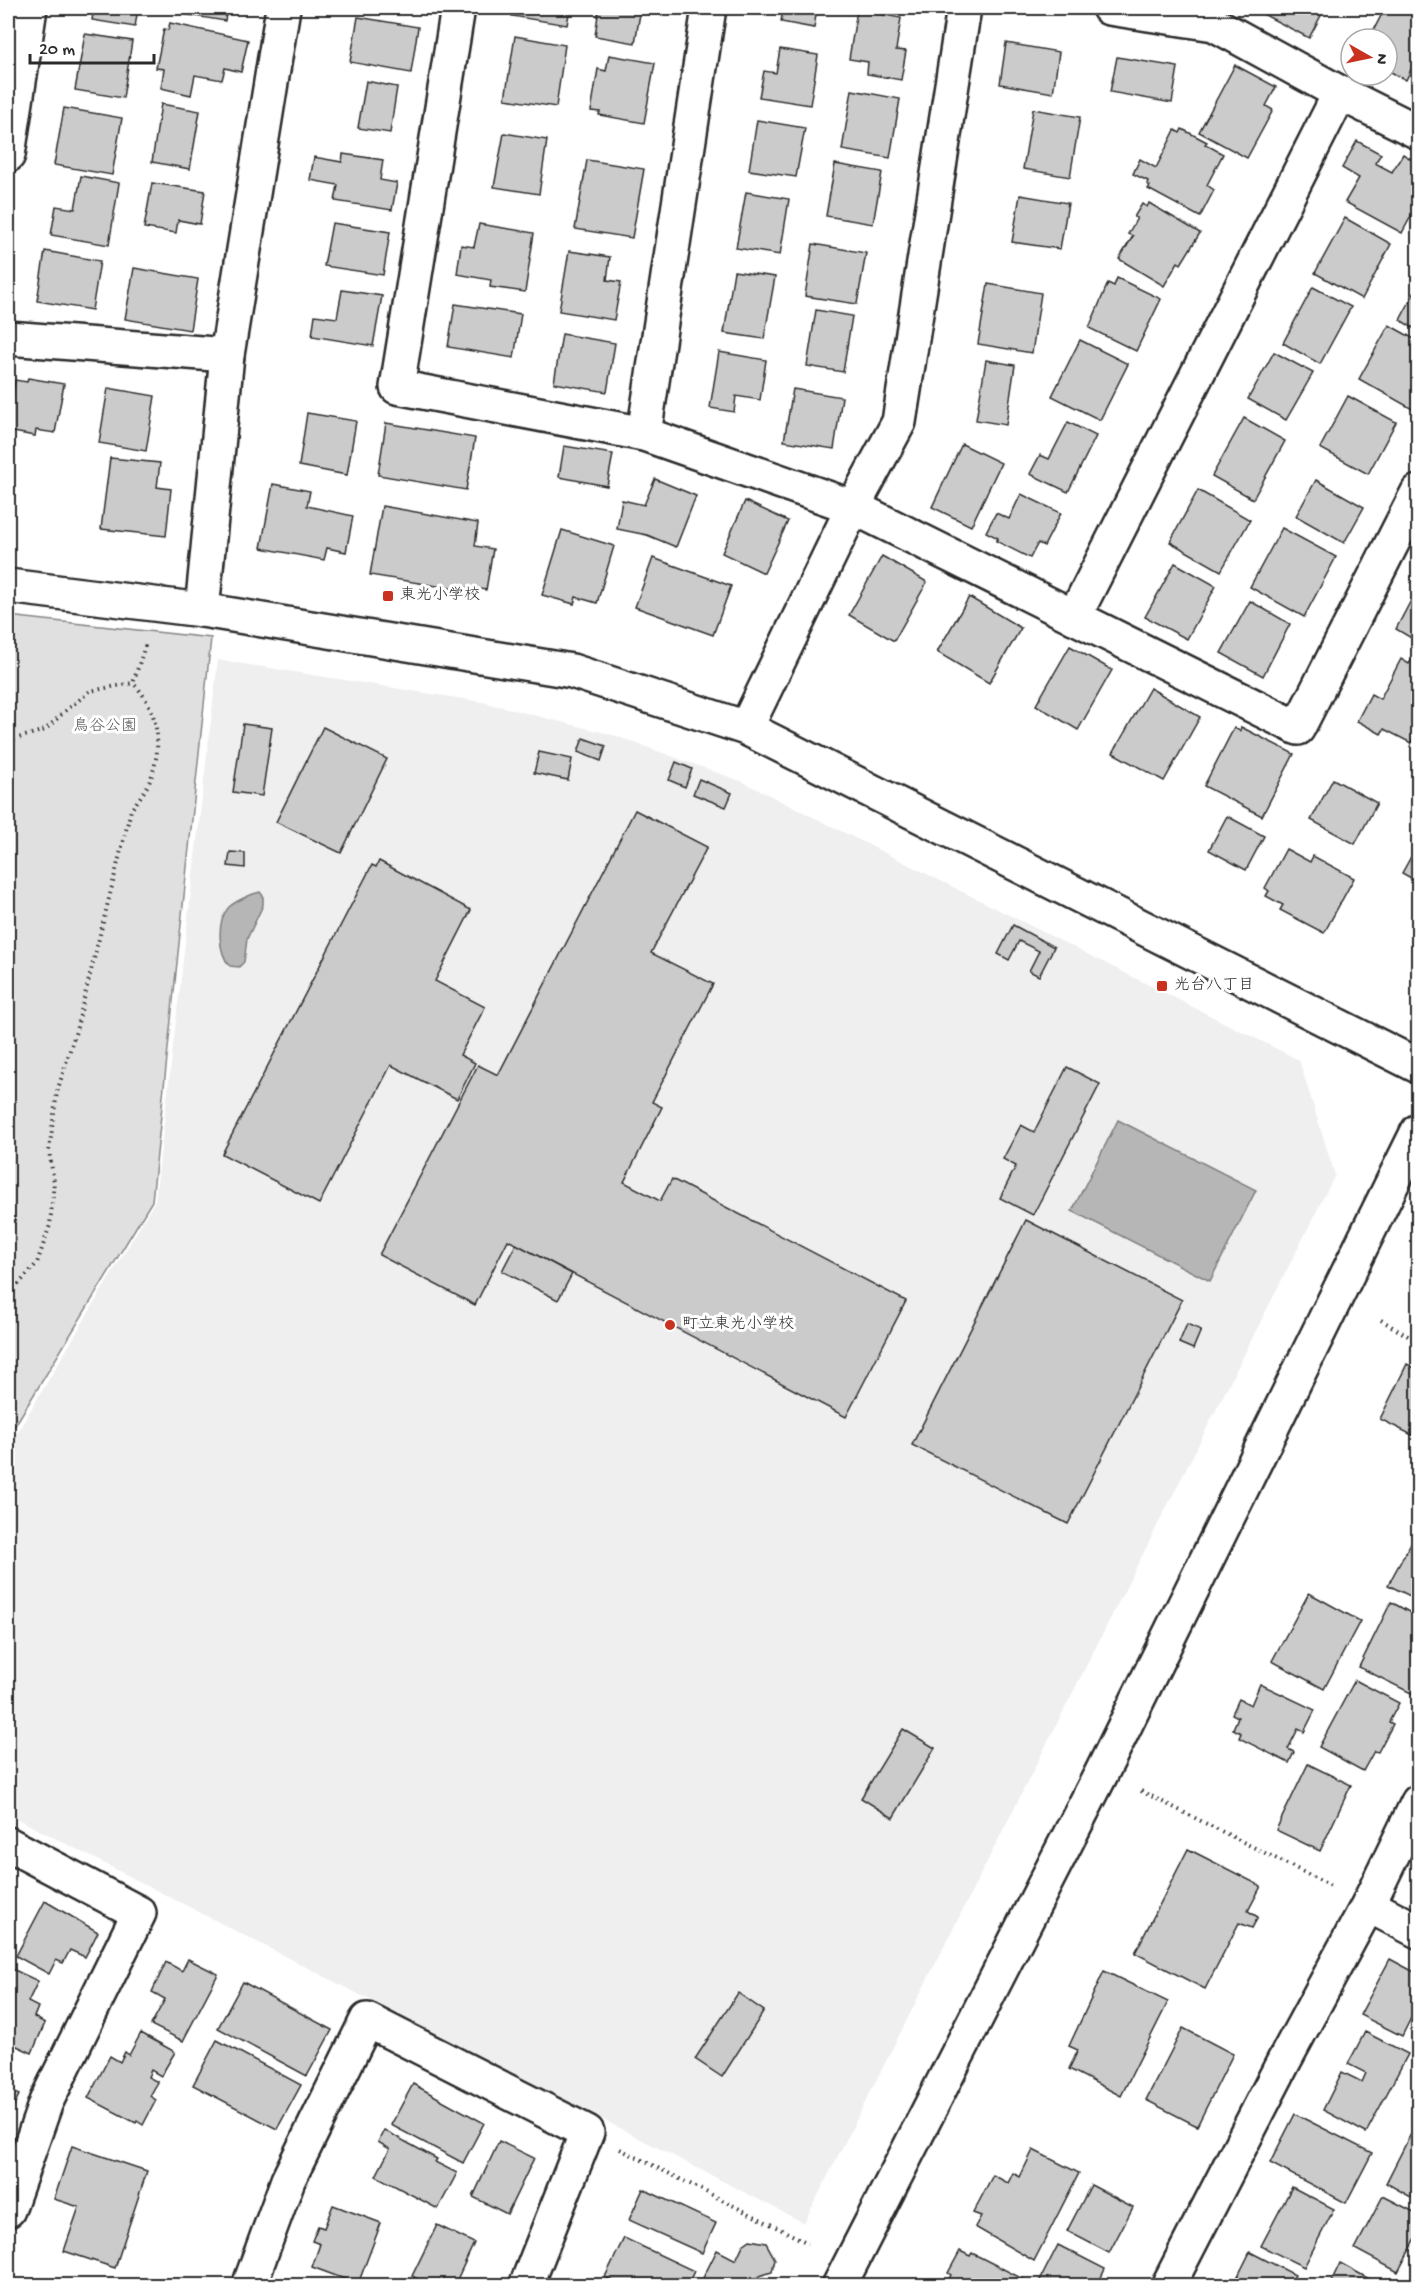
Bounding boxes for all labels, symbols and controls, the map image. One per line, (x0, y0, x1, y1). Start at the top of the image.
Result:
scale bar (30, 27, 154, 65)
north arrow (1339, 27, 1399, 87)
text: 20 m (39, 40, 75, 61)
text: N (1370, 52, 1391, 66)
place label: 東光小学校 (400, 585, 480, 606)
marker: 東光小学校 (381, 589, 395, 603)
park label: 鳥谷公園 (73, 716, 137, 737)
place label: 光台八丁目 (1174, 975, 1254, 996)
marker: 光台八丁目 (1155, 979, 1169, 993)
place label: 町立東光小学校 (682, 1314, 794, 1335)
marker: 町立東光小学校 (663, 1318, 677, 1332)

